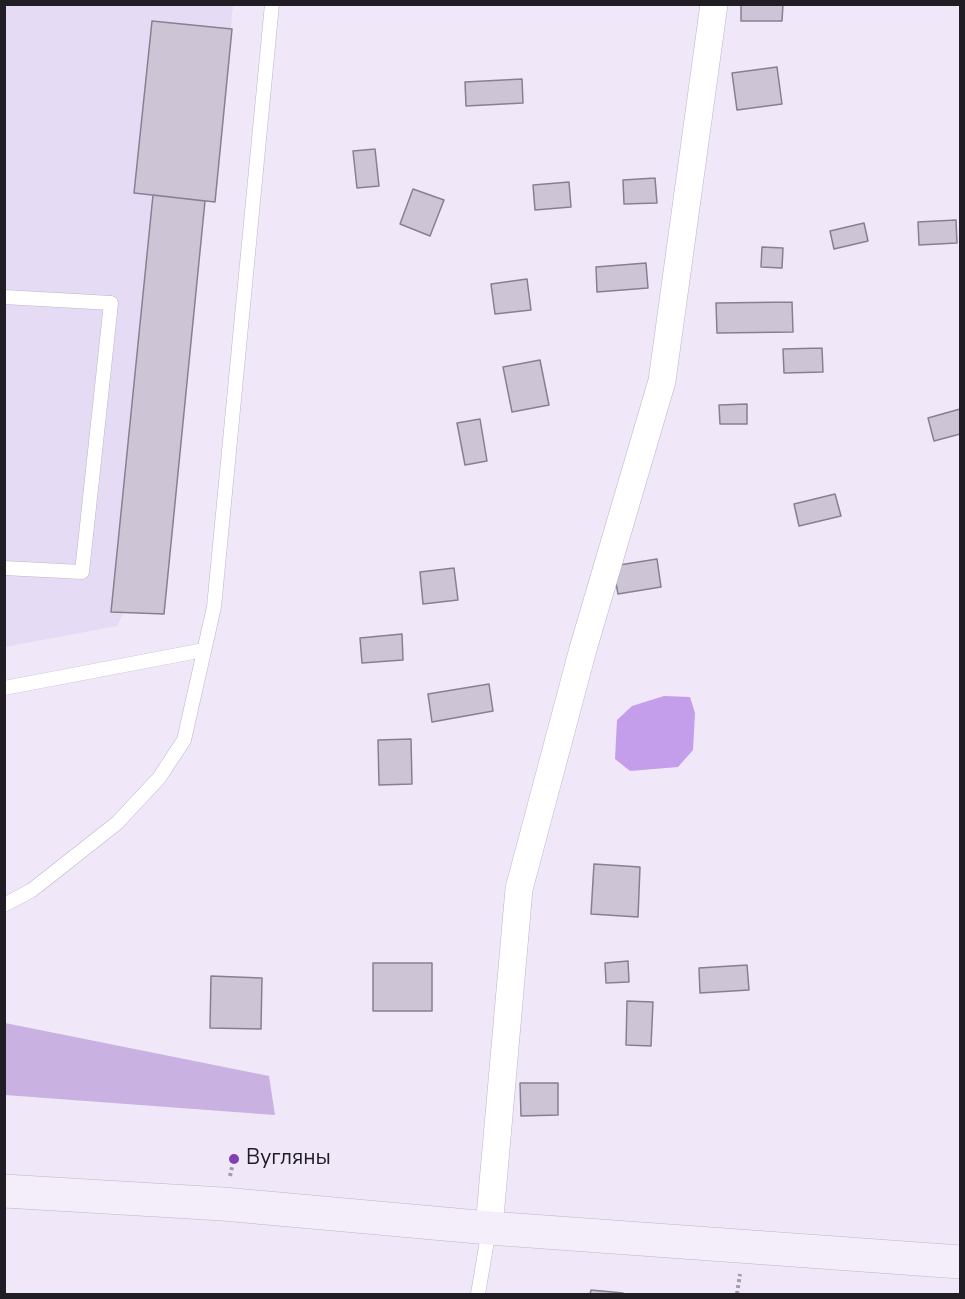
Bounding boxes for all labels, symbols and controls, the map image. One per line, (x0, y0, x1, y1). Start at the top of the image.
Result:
place label: Вугляны (246, 1146, 331, 1172)
marker: Вугляны (227, 1152, 241, 1166)

